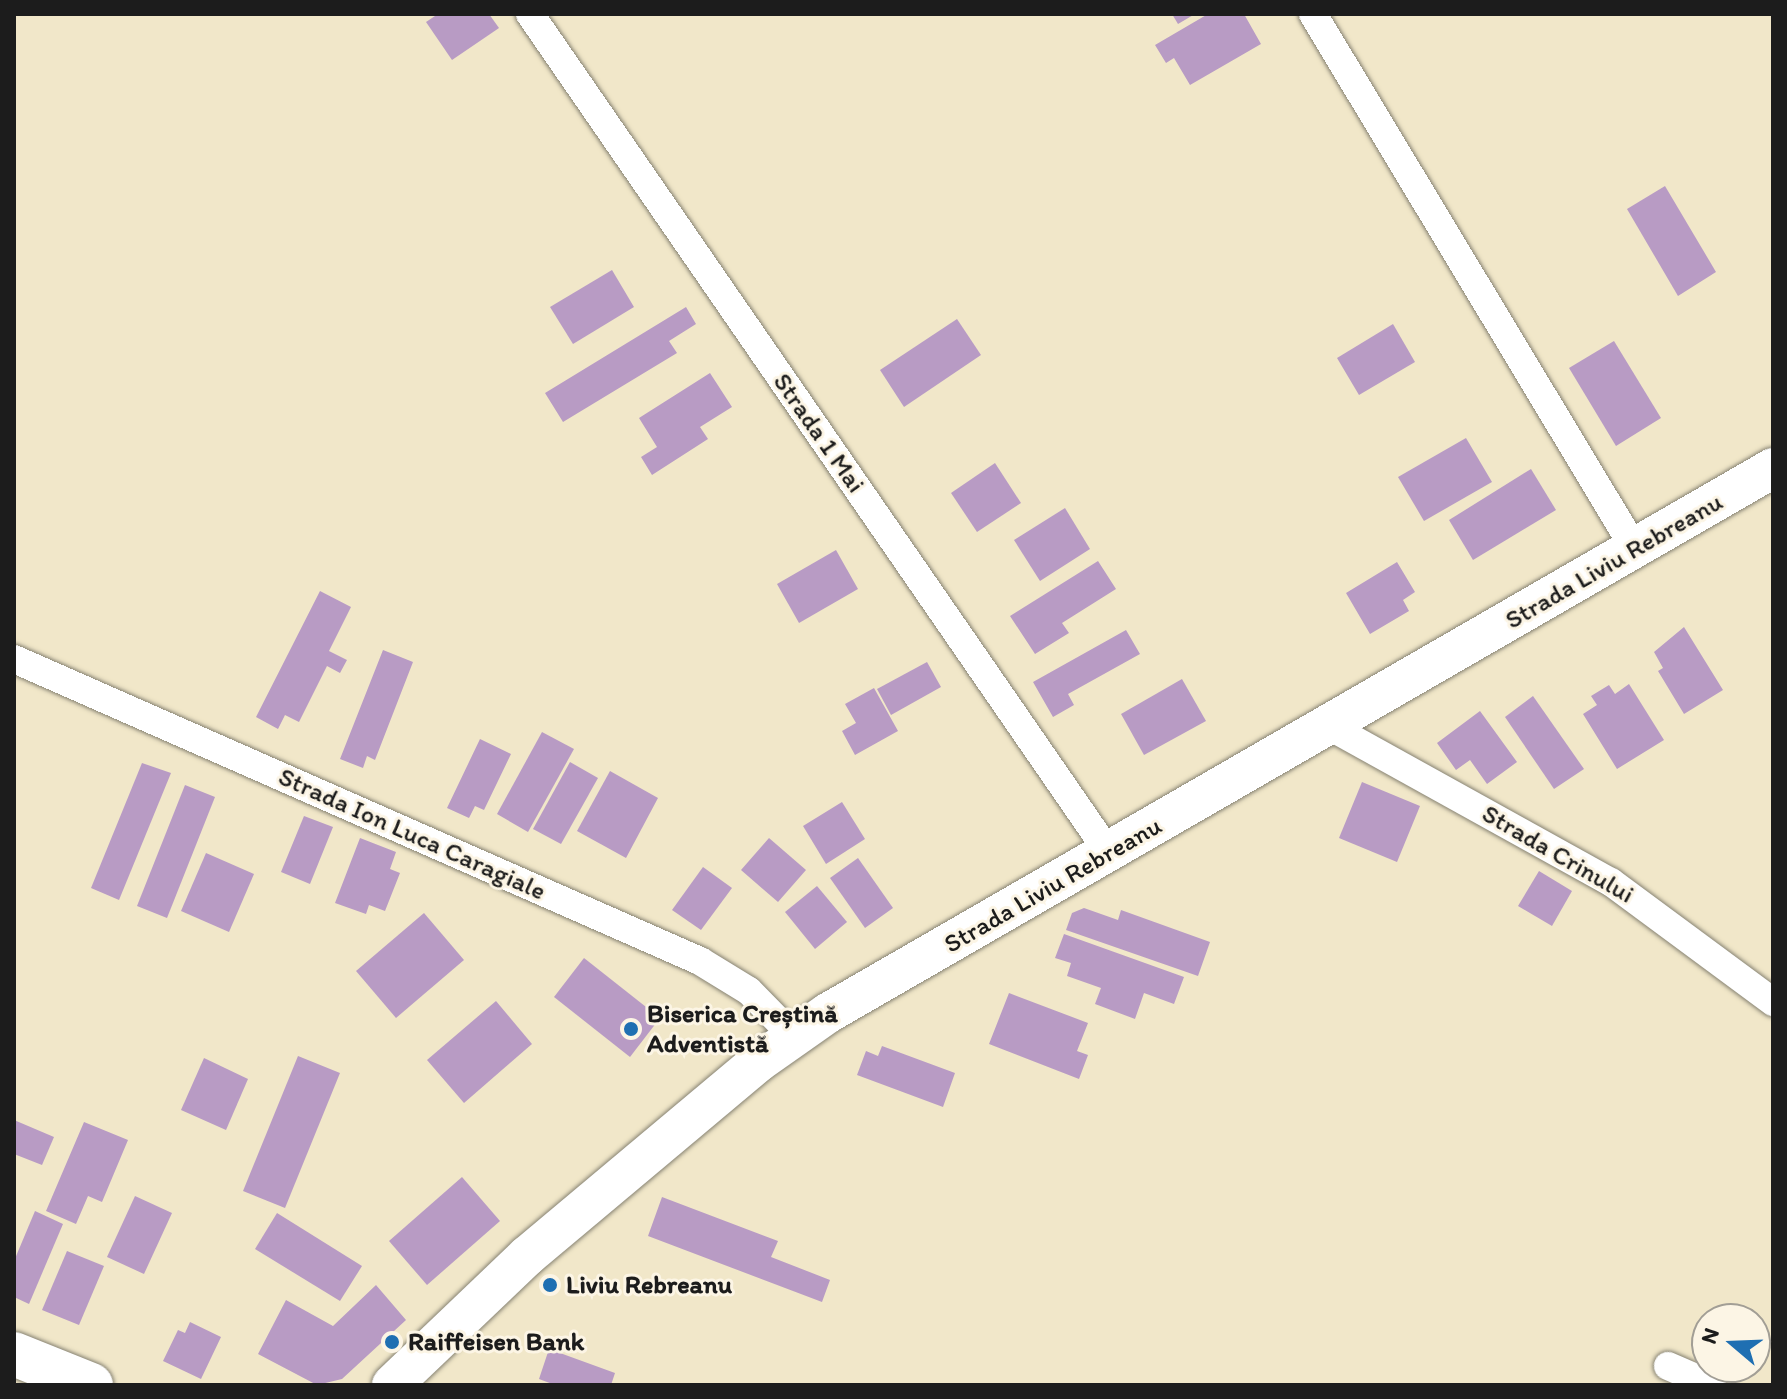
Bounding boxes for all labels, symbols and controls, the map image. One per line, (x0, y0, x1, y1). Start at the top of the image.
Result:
street label: Strada 1 Mai (766, 367, 872, 499)
street label: Strada Liviu Rebreanu (1500, 486, 1728, 636)
street label: Strada Ion Luca Caragiale (274, 761, 550, 907)
street label: Strada Crinului (1476, 798, 1640, 910)
street label: Strada Liviu Rebreanu (939, 810, 1167, 960)
place label: Biserica Creștină Adventistă (647, 998, 838, 1060)
marker: Biserica Creștină Adventistă (622, 1020, 640, 1038)
place label: Liviu Rebreanu (566, 1269, 731, 1301)
marker: Liviu Rebreanu (541, 1276, 559, 1294)
north arrow (1691, 1303, 1771, 1383)
text: N (1695, 1324, 1725, 1347)
place label: Raiffeisen Bank (408, 1326, 584, 1358)
marker: Raiffeisen Bank (383, 1333, 401, 1351)

